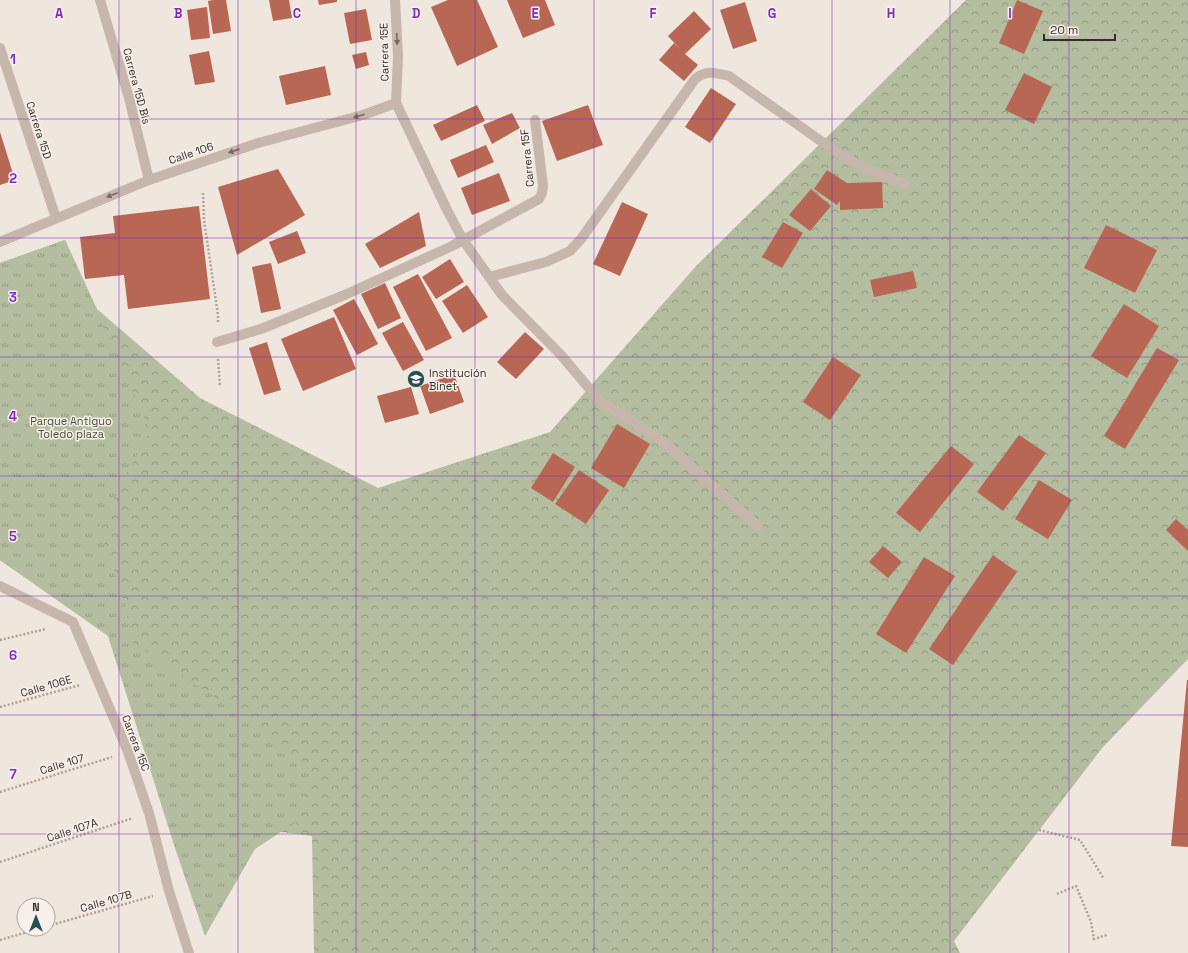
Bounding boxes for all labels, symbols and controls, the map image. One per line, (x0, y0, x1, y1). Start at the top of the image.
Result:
text: A (55, 5, 64, 22)
text: B (174, 5, 183, 22)
text: C (293, 5, 301, 22)
text: D (412, 5, 421, 22)
text: E (531, 5, 539, 22)
text: F (650, 5, 657, 22)
text: G (768, 5, 776, 22)
text: H (887, 5, 895, 22)
text: I (1008, 5, 1012, 22)
scale bar (1044, 16, 1115, 42)
text: 20 m (1050, 22, 1078, 38)
street label: Carrera 15E (376, 23, 392, 81)
one-way arrow (394, 33, 400, 46)
street label: Carrera 15D Bis (120, 46, 154, 126)
text: 1 (10, 51, 16, 68)
street label: Carrera 15D (23, 99, 55, 161)
one-way arrow (353, 113, 365, 119)
street label: Carrera 15F (517, 128, 537, 188)
street label: Calle 106 (167, 139, 216, 167)
one-way arrow (228, 148, 240, 154)
text: 2 (9, 170, 17, 187)
one-way arrow (106, 192, 117, 198)
text: 3 (9, 289, 17, 306)
place label: Institución Binet (429, 366, 486, 393)
school or university icon: Institución Binet (406, 369, 426, 389)
text: 4 (9, 408, 17, 425)
park label: Parque Antiguo Toledo plaza (30, 414, 112, 441)
text: 5 (9, 528, 17, 545)
text: 6 (9, 647, 17, 664)
street label: Calle 106E (19, 672, 73, 700)
street label: Carrera 15C (119, 713, 153, 773)
street label: Calle 107 (38, 751, 86, 777)
text: 7 (9, 766, 17, 783)
street label: Calle 107A (45, 815, 99, 845)
street label: Calle 107B (79, 887, 133, 915)
north arrow (16, 897, 56, 937)
text: N (32, 900, 40, 914)

